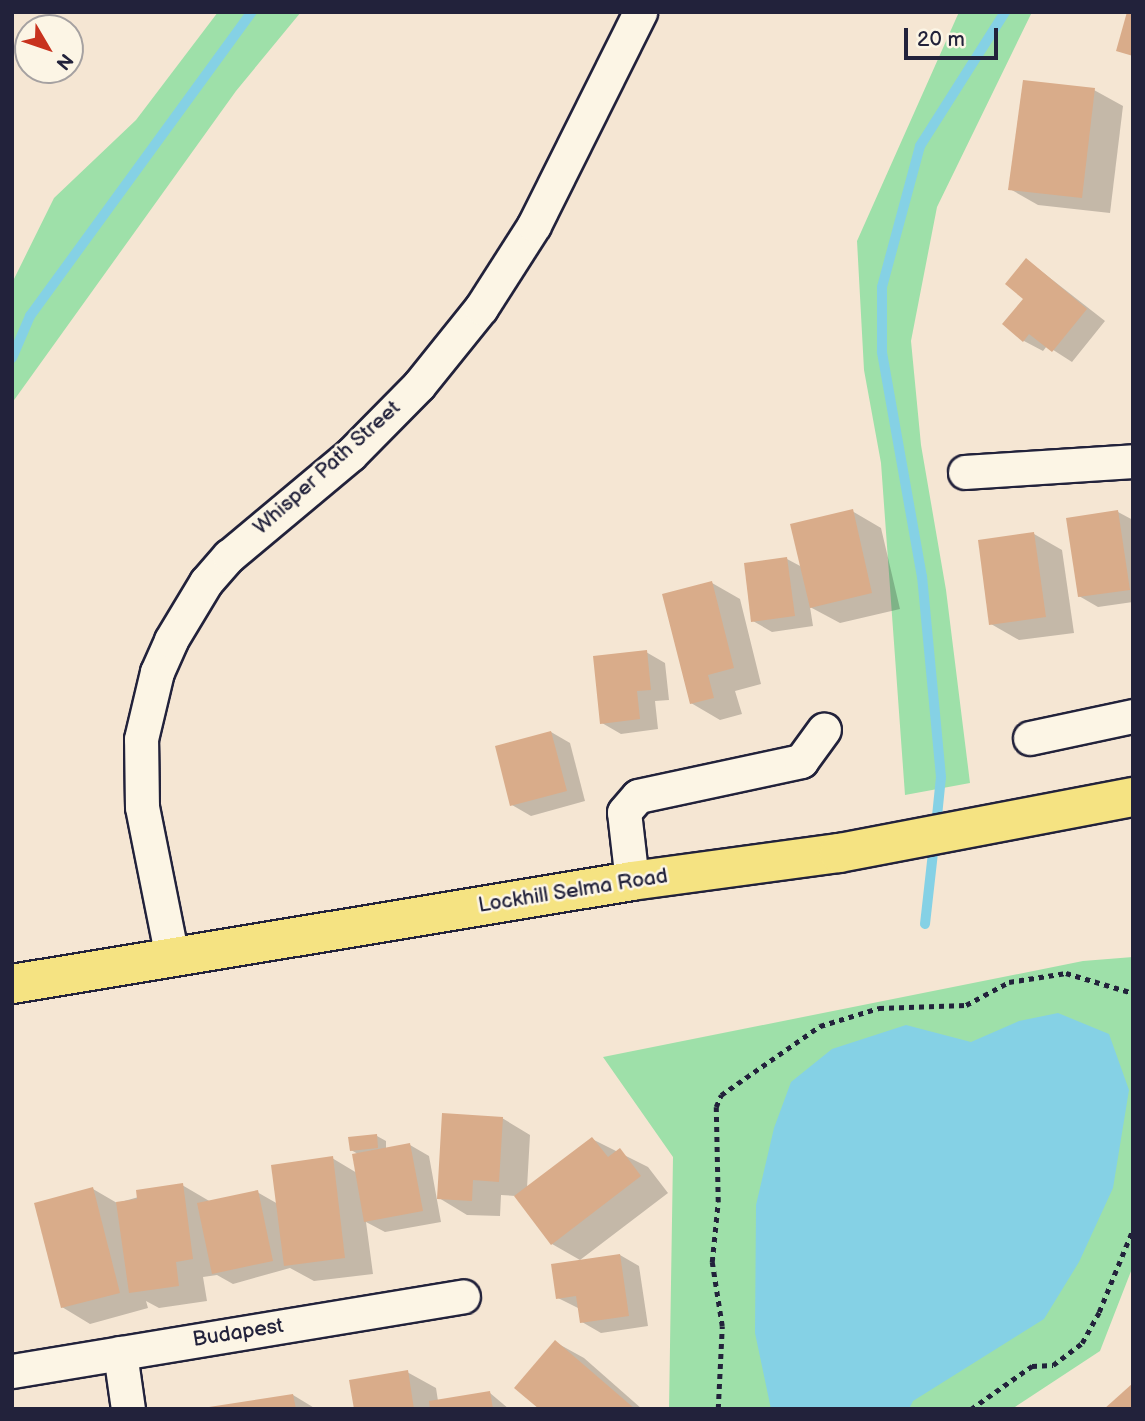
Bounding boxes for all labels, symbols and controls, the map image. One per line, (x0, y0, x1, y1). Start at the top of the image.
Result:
north arrow (14, 14, 84, 84)
scale bar (907, 14, 1002, 58)
text: 20 m (917, 27, 965, 52)
text: N (51, 48, 78, 74)
street label: Whisper Path Street (248, 395, 406, 541)
street label: Lockhill Selma Road (476, 864, 670, 918)
street label: Budapest (191, 1313, 285, 1353)

